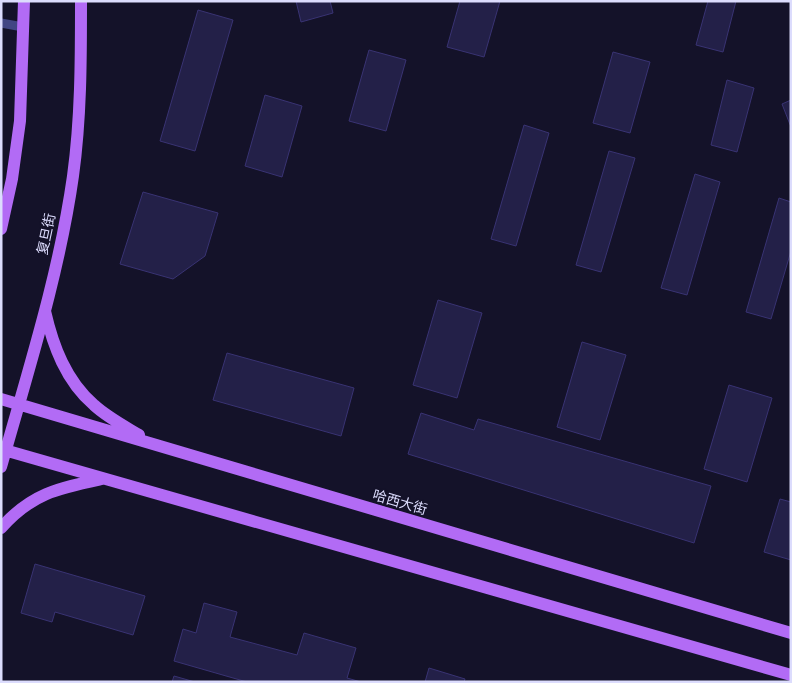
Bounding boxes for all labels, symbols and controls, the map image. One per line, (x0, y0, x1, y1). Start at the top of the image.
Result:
street label: 复旦街 (34, 212, 58, 256)
street label: 哈西大街 (371, 487, 429, 517)

